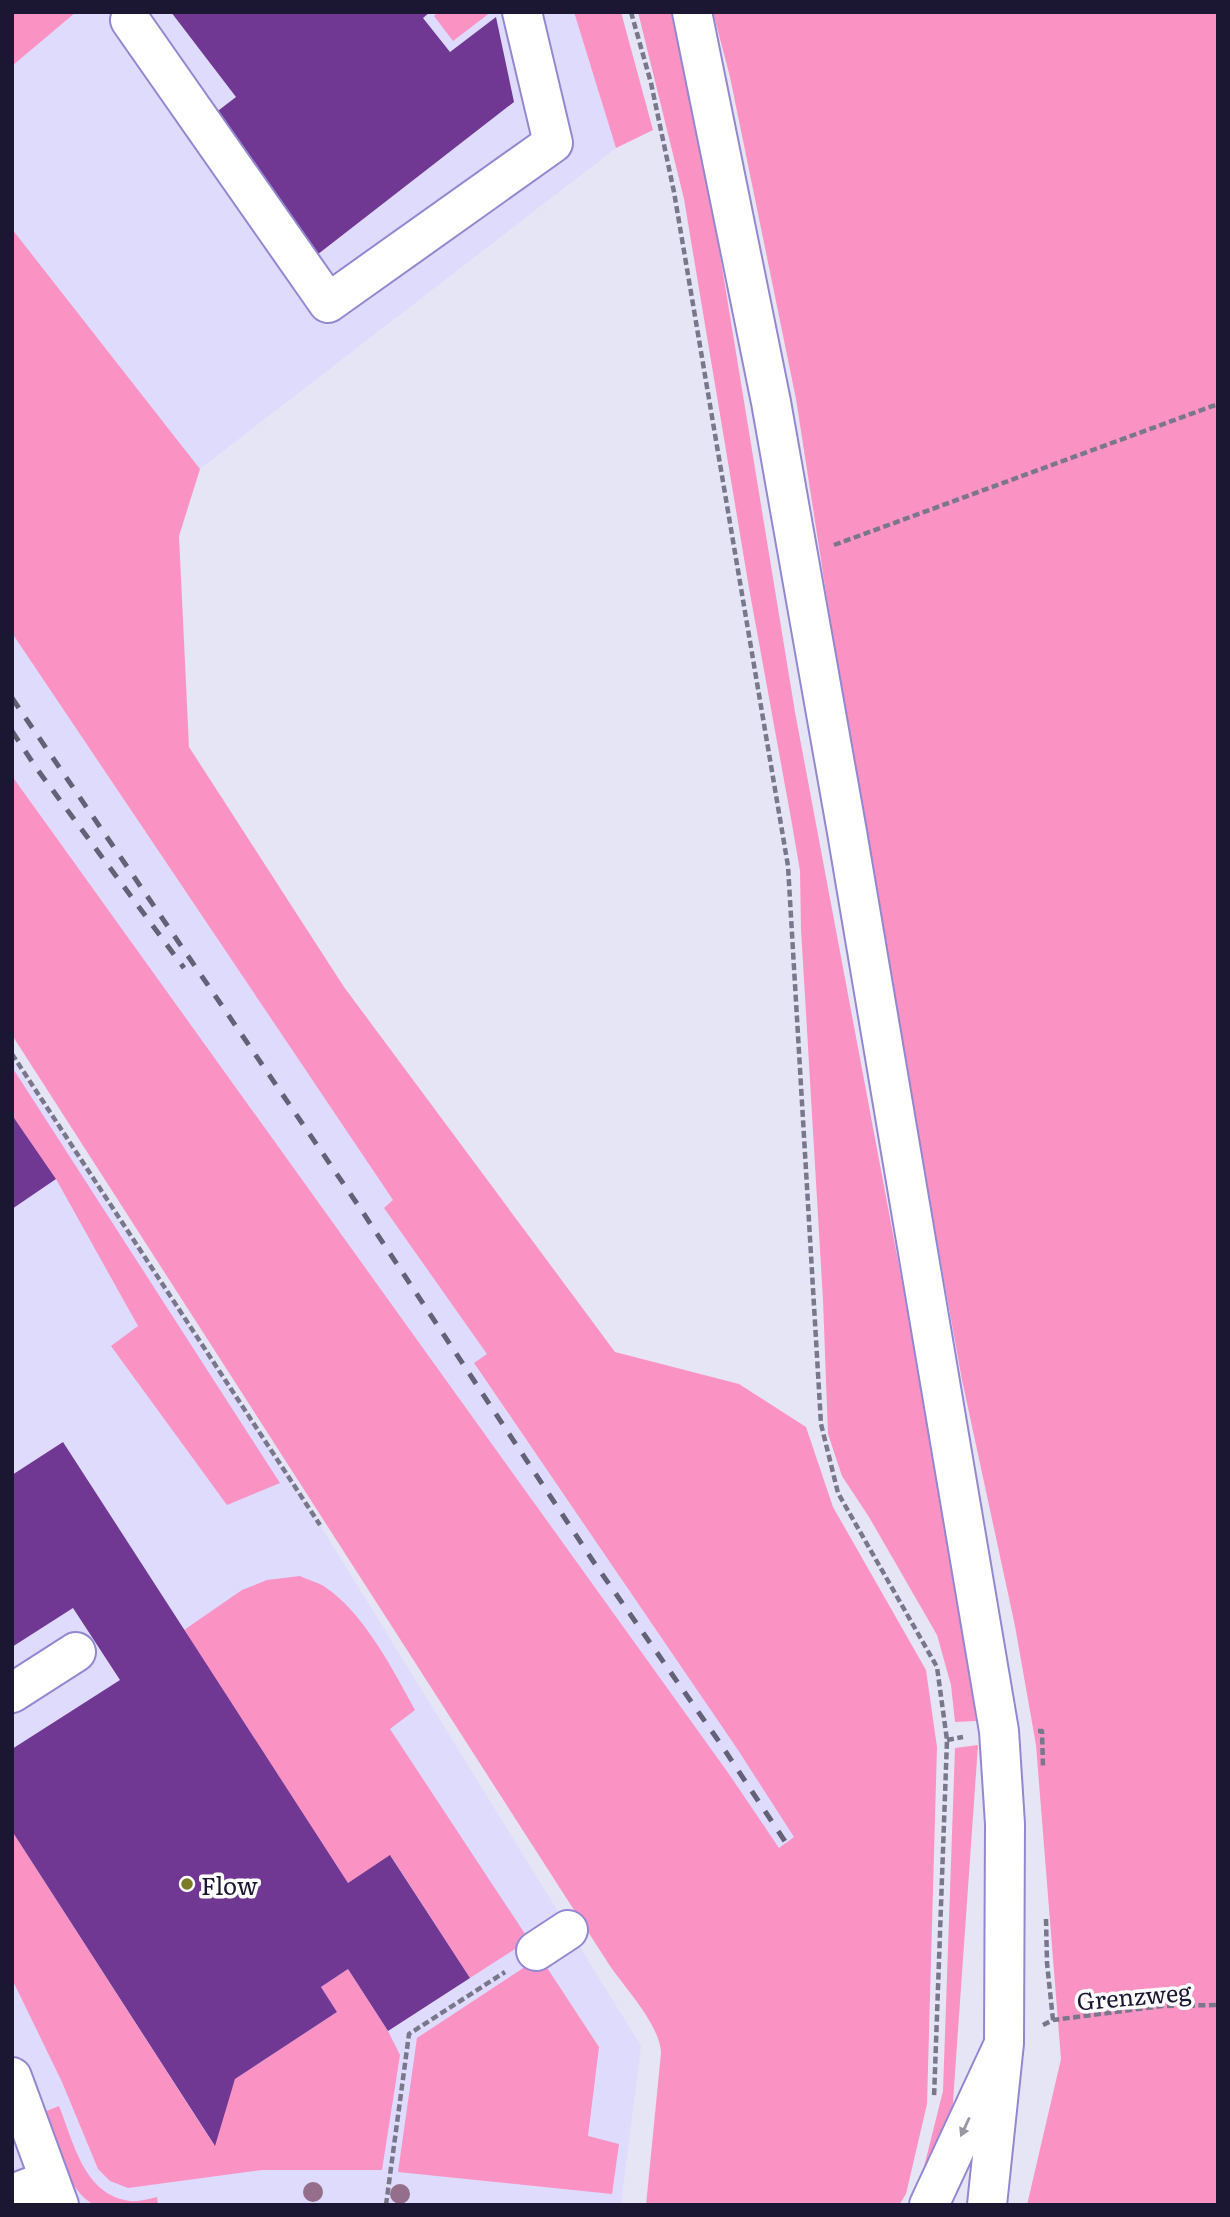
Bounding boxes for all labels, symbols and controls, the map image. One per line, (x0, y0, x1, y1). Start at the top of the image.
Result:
place label: Flow (201, 1867, 258, 1902)
marker: Flow (179, 1876, 195, 1892)
street label: Grenzweg (1075, 1973, 1193, 2017)
one-way arrow (959, 2117, 971, 2137)

